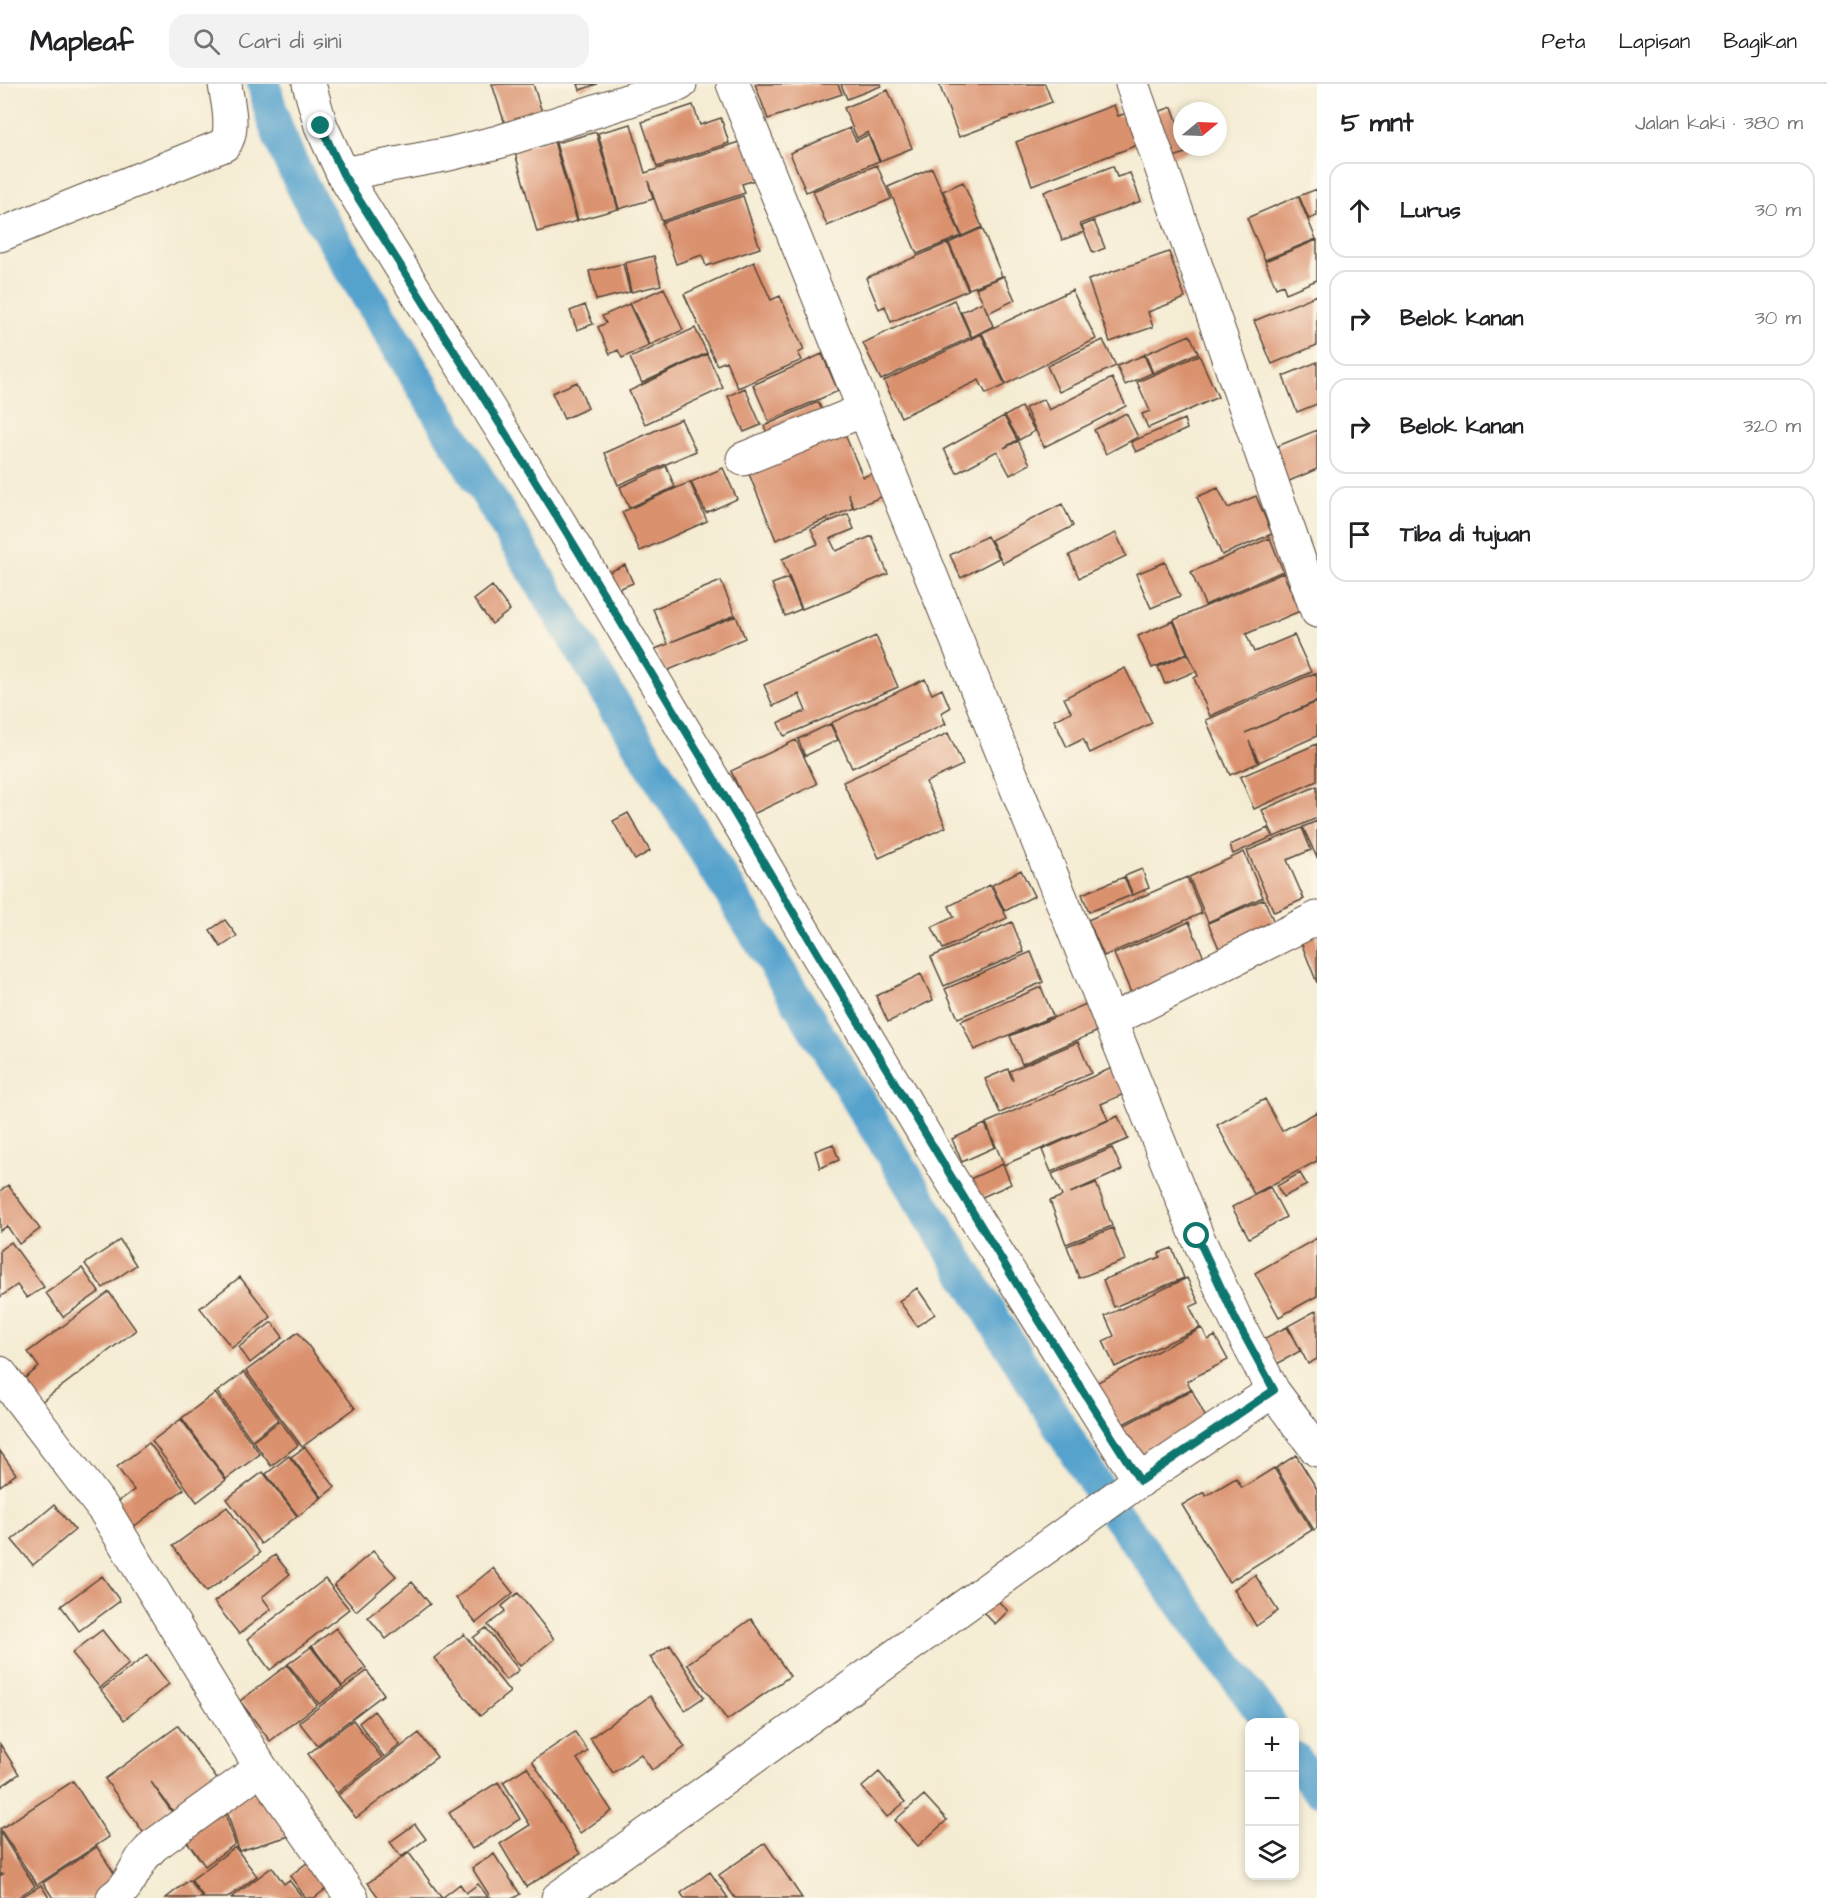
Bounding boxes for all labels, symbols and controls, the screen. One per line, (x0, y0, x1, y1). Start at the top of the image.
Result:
search box (169, 14, 589, 68)
text: Mapleaf (30, 22, 133, 61)
icon: search (190, 25, 223, 58)
text: Cari di sini (238, 26, 342, 57)
text: Peta (1542, 27, 1585, 56)
text: Lapisan (1618, 27, 1690, 56)
text: Bagikan (1723, 27, 1797, 56)
north arrow (1173, 102, 1227, 156)
text: 5 mnt (1341, 105, 1414, 141)
text: Jalan kaki · 380 m (1635, 109, 1803, 137)
route end (307, 112, 333, 138)
icon: ahead (1343, 194, 1376, 227)
text: Lurus (1400, 195, 1461, 226)
text: 30 m (1755, 196, 1801, 224)
icon: right (1343, 302, 1376, 335)
text: Belok kanan (1400, 303, 1524, 334)
text: 30 m (1755, 304, 1801, 332)
icon: right (1343, 410, 1376, 443)
text: Belok kanan (1400, 411, 1524, 442)
text: 320 m (1743, 412, 1801, 440)
icon: arrive (1343, 518, 1376, 551)
text: Tiba di tujuan (1400, 519, 1530, 550)
route start (1183, 1222, 1209, 1248)
map controls (1245, 1718, 1299, 1880)
button: + (1245, 1718, 1299, 1772)
button: − (1245, 1772, 1299, 1826)
button: layers (1245, 1826, 1299, 1880)

